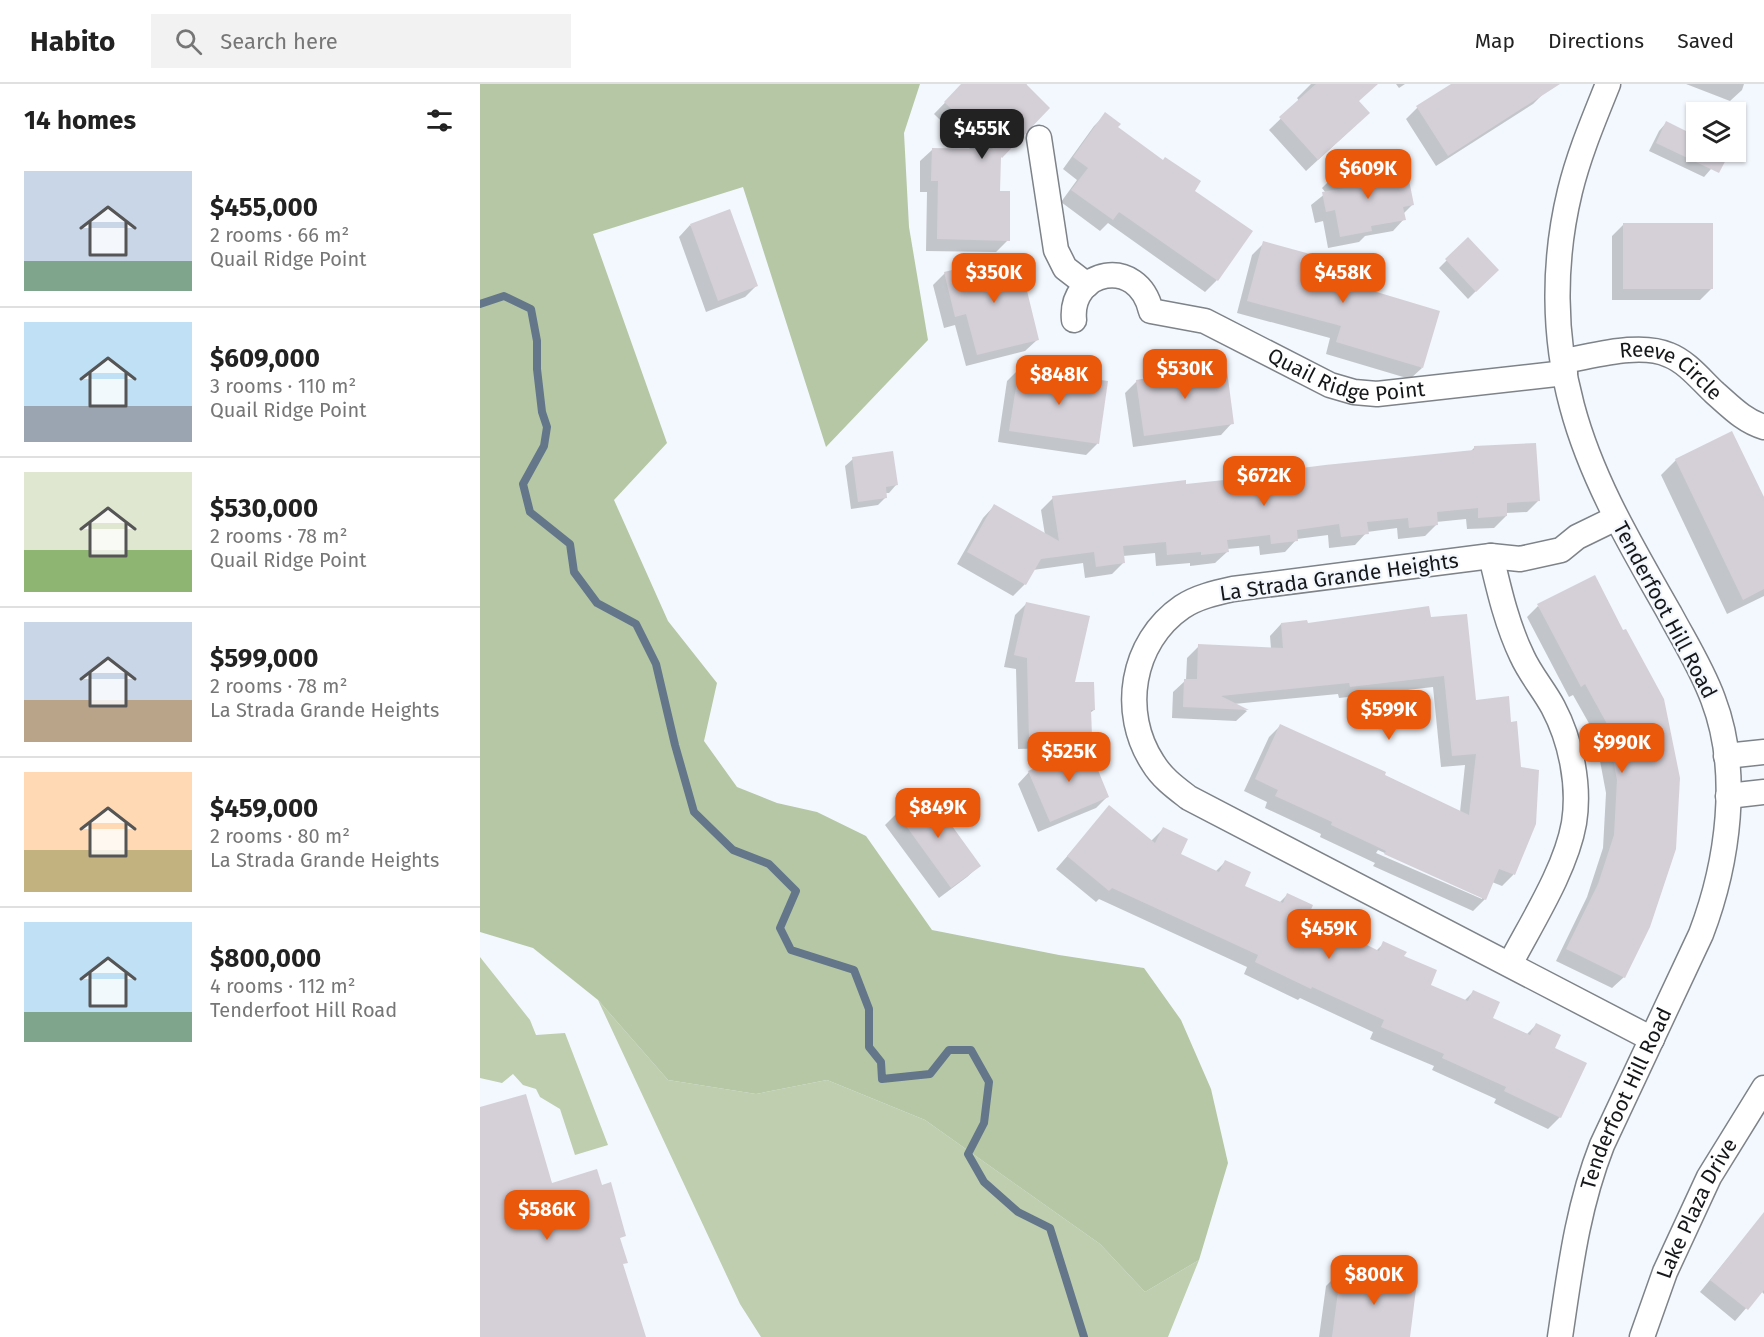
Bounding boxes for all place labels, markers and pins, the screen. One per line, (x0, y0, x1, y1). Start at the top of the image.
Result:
pin: $455K (940, 109, 1024, 160)
pin: $609K (1326, 149, 1410, 200)
pin: $350K (952, 253, 1036, 304)
pin: $458K (1301, 253, 1385, 304)
pin: $530K (1143, 349, 1227, 400)
pin: $848K (1017, 355, 1101, 406)
pin: $672K (1222, 456, 1306, 507)
pin: $599K (1347, 690, 1431, 741)
pin: $990K (1580, 723, 1664, 774)
pin: $525K (1027, 732, 1111, 783)
pin: $849K (896, 788, 980, 839)
pin: $459K (1287, 909, 1371, 960)
pin: $586K (505, 1190, 589, 1241)
pin: $800K (1332, 1255, 1416, 1306)

